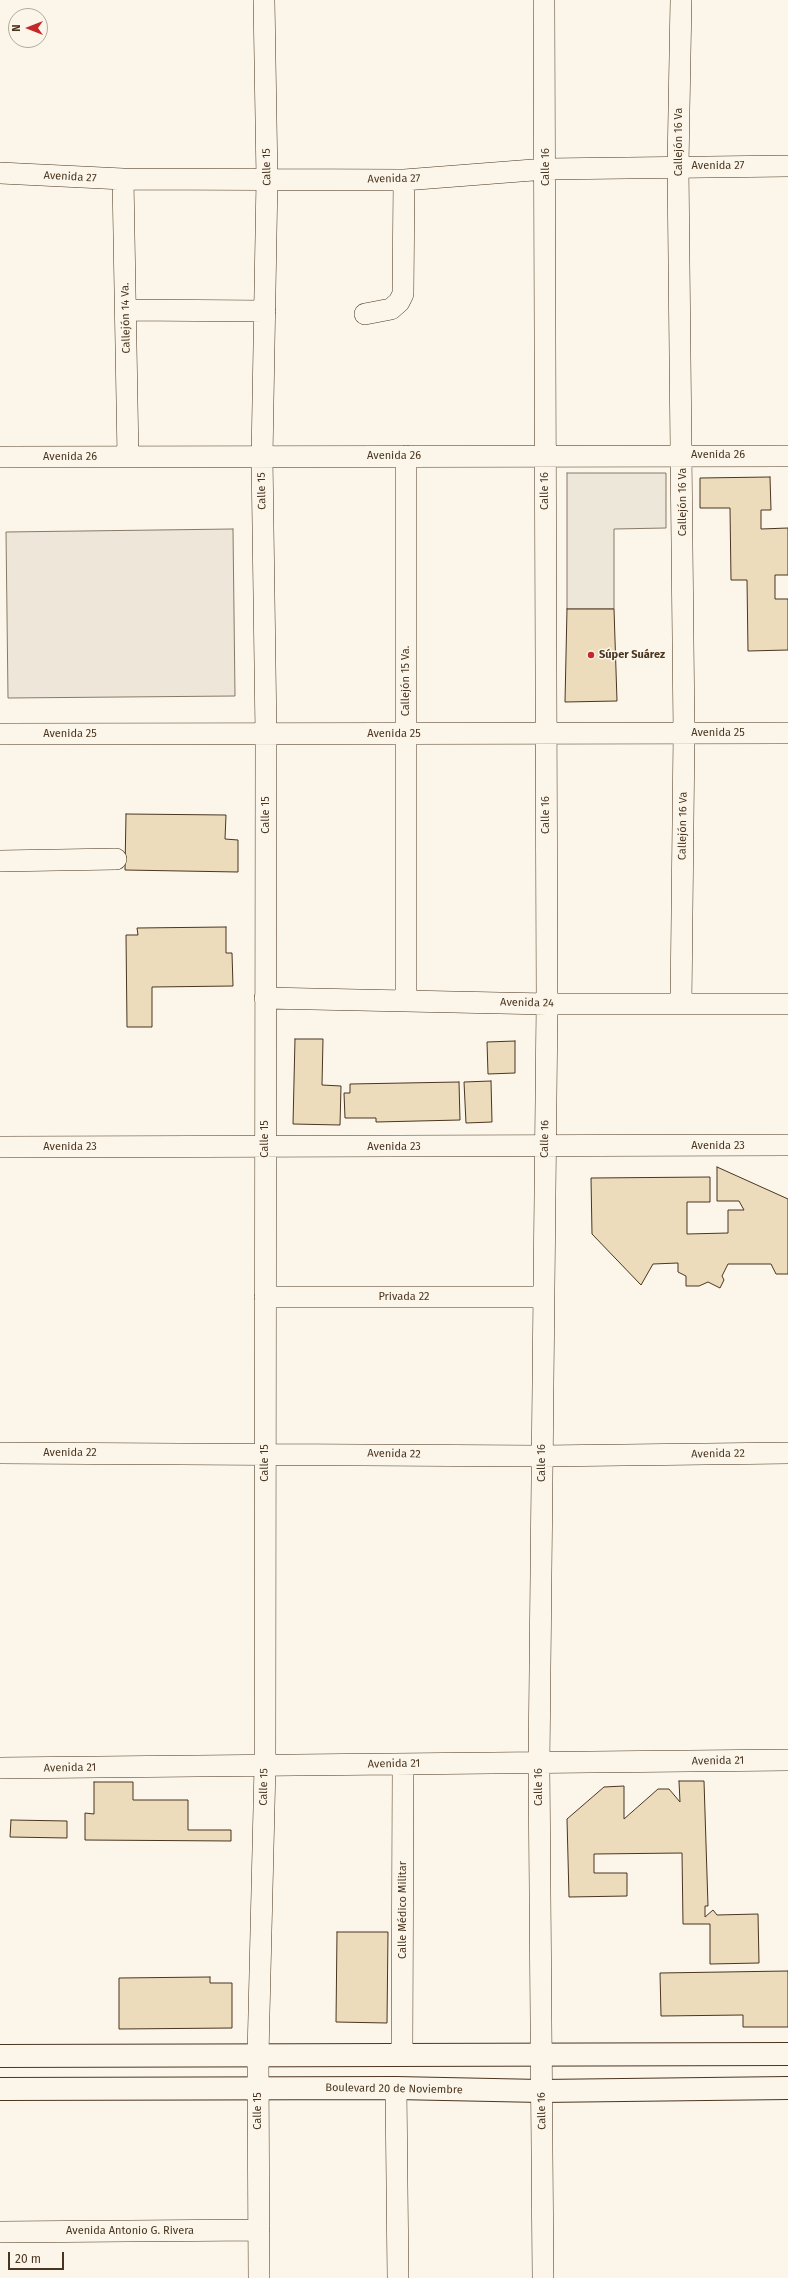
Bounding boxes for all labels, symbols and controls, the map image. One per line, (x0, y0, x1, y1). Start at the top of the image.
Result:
north arrow (8, 8, 48, 48)
text: N (10, 24, 23, 32)
street label: Callejón 16 Va (672, 108, 686, 176)
street label: Calle 15 (260, 148, 274, 186)
street label: Calle 16 (539, 148, 553, 186)
street label: Avenida 27 (692, 159, 744, 173)
street label: Avenida 27 (43, 169, 97, 185)
street label: Avenida 27 (367, 172, 421, 186)
street label: Callejón 14 Va. (119, 282, 133, 354)
street label: Avenida 26 (691, 448, 745, 462)
street label: Avenida 26 (367, 449, 421, 463)
street label: Avenida 26 (43, 450, 97, 464)
street label: Callejón 16 Va (676, 468, 690, 536)
street label: Calle 15 (255, 472, 269, 510)
street label: Calle 16 (538, 472, 552, 510)
street label: Callejón 15 Va. (399, 646, 413, 716)
place label: Súper Suárez (599, 648, 665, 662)
marker: Súper Suárez (586, 650, 596, 660)
street label: Avenida 25 (691, 726, 745, 740)
street label: Avenida 25 (43, 727, 97, 741)
street label: Avenida 25 (367, 727, 421, 741)
street label: Callejón 16 Va (676, 792, 690, 860)
street label: Calle 15 (259, 796, 273, 834)
street label: Calle 16 (539, 796, 553, 834)
street label: Avenida 24 (500, 996, 554, 1010)
street label: Calle 15 (258, 1120, 272, 1158)
street label: Calle 16 (538, 1120, 552, 1158)
street label: Avenida 23 (691, 1139, 745, 1153)
street label: Avenida 23 (43, 1140, 97, 1154)
street label: Avenida 23 (367, 1140, 421, 1154)
street label: Privada 22 (378, 1290, 430, 1304)
street label: Calle 15 (258, 1444, 272, 1482)
street label: Calle 16 (535, 1444, 549, 1482)
street label: Avenida 22 (43, 1446, 97, 1460)
street label: Avenida 22 (367, 1447, 421, 1461)
street label: Avenida 22 (691, 1447, 745, 1461)
street label: Avenida 21 (692, 1754, 744, 1768)
street label: Avenida 21 (368, 1757, 420, 1771)
street label: Avenida 21 (44, 1761, 96, 1775)
street label: Calle 15 (257, 1768, 271, 1806)
street label: Calle 16 (532, 1768, 546, 1806)
street label: Calle Médico Militar (396, 1861, 410, 1959)
street label: Boulevard 20 de Noviembre (325, 2081, 463, 2097)
street label: Calle 15 (251, 2092, 265, 2130)
street label: Calle 16 (535, 2092, 549, 2130)
street label: Avenida Antonio G. Rivera (66, 2224, 194, 2238)
scale bar (10, 2244, 66, 2270)
text: 20 m (15, 2252, 41, 2266)

